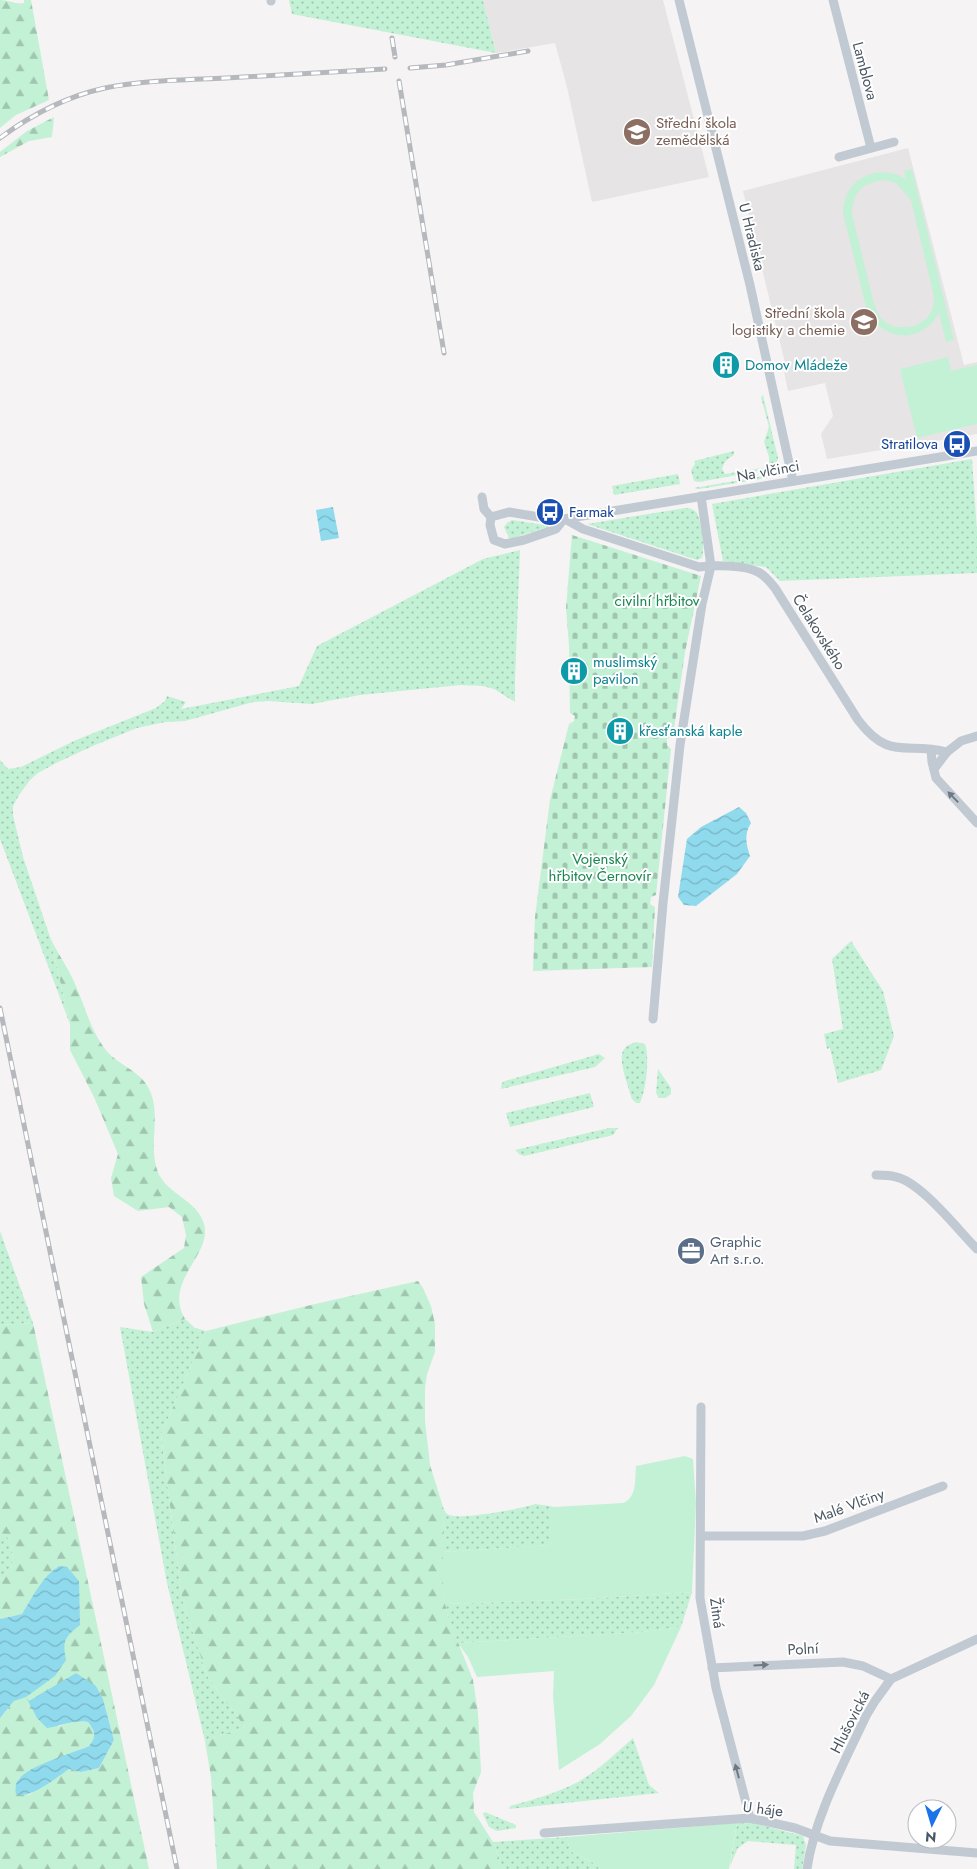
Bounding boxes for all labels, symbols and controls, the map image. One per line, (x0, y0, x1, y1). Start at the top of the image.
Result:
street label: Lamblova (847, 39, 883, 103)
place label: Střední škola zemědělská (656, 112, 737, 151)
school or university icon: Střední škola zemědělská (622, 117, 652, 147)
street label: U Hradiska (733, 201, 771, 273)
place label: Střední škola logistiky a chemie (732, 302, 845, 341)
school or university icon: Střední škola logistiky a chemie (849, 307, 879, 337)
building icon: Domov Mládeže (711, 350, 741, 380)
place label: Domov Mládeže (745, 354, 848, 376)
bus stop icon: Stratilova (942, 429, 972, 459)
place label: Stratilova (881, 433, 938, 455)
street label: Na vlčinci (735, 455, 801, 487)
bus stop icon: Farmak (535, 497, 565, 527)
place label: Farmak (569, 501, 614, 523)
park label: civilní hřbitov (615, 590, 700, 612)
street label: Čelakovského (787, 590, 851, 674)
place label: muslimský pavilon (593, 651, 658, 690)
building icon: muslimský pavilon (559, 656, 589, 686)
building icon: křesťanská kaple (605, 716, 635, 746)
place label: křesťanská kaple (639, 720, 743, 742)
one-way arrow (948, 791, 960, 803)
park label: Vojenský hřbitov Černovír (549, 848, 652, 887)
place label: Graphic Art s.r.o. (710, 1231, 764, 1270)
office icon: Graphic Art s.r.o. (676, 1236, 706, 1266)
street label: Malé Vlčiny (811, 1483, 888, 1529)
street label: Žitná (704, 1596, 730, 1630)
street label: Polní (787, 1637, 820, 1661)
one-way arrow (753, 1661, 769, 1669)
street label: Hlušovická (825, 1687, 875, 1757)
one-way arrow (733, 1764, 741, 1779)
street label: U háje (742, 1796, 785, 1822)
north arrow (907, 1799, 957, 1849)
text: N (924, 1827, 937, 1847)

